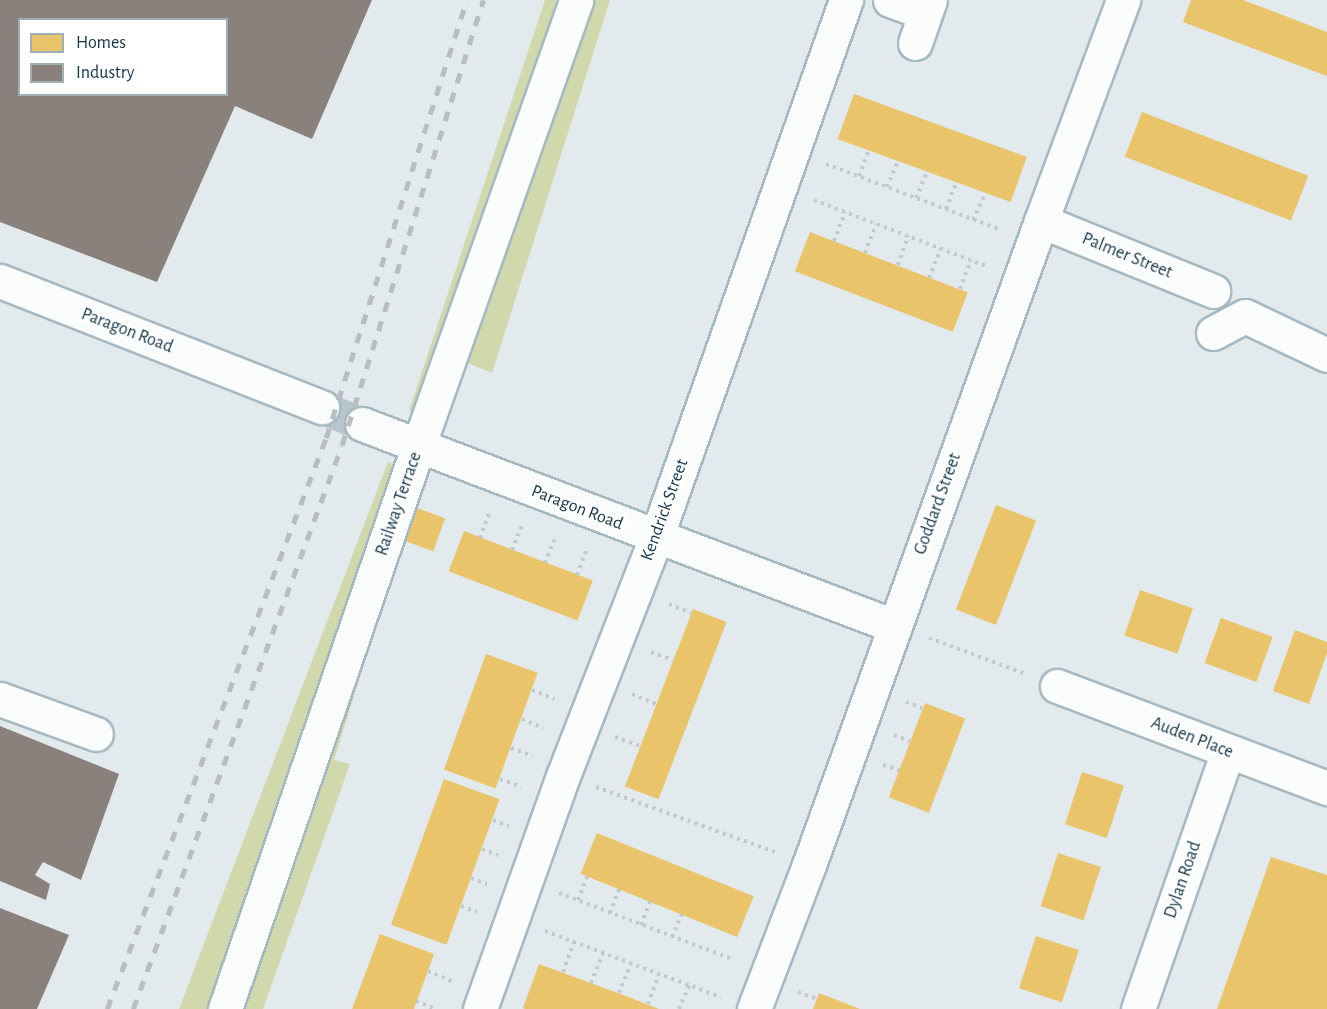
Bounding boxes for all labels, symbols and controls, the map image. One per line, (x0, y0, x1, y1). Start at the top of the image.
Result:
legend (18, 18, 228, 96)
text: Homes (76, 34, 126, 52)
text: Industry (76, 64, 135, 82)
street label: Palmer Street (1079, 228, 1175, 284)
street label: Paragon Road (78, 304, 176, 358)
street label: Railway Terrace (371, 449, 427, 559)
street label: Goddard Street (910, 450, 966, 558)
street label: Kendrick Street (637, 456, 693, 564)
street label: Paragon Road (528, 481, 626, 535)
street label: Auden Place (1148, 712, 1236, 764)
street label: Dylan Road (1160, 839, 1206, 921)

